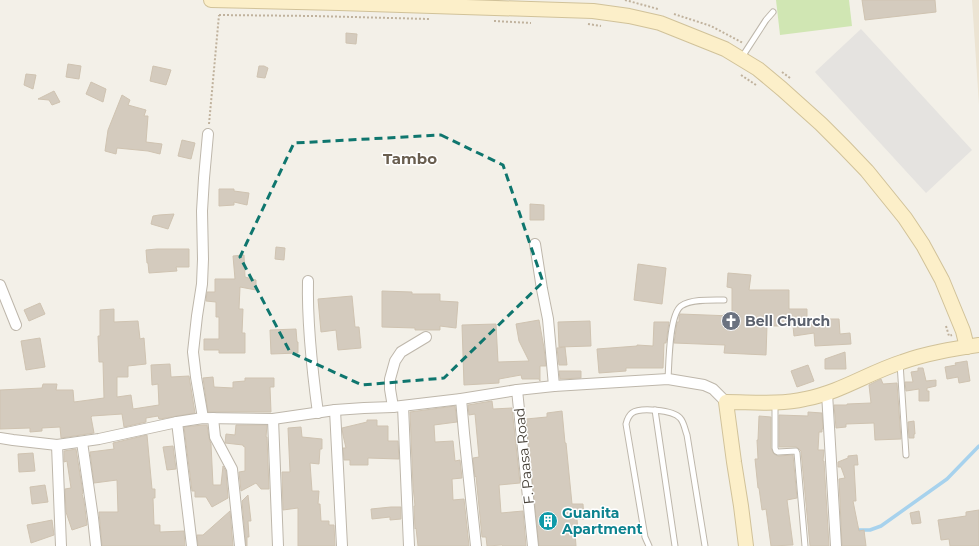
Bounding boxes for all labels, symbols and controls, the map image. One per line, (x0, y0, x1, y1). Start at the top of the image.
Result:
district label: Tambo (383, 149, 437, 168)
church icon: Bell Church (720, 310, 742, 332)
place label: Bell Church (745, 312, 830, 330)
street label: F. Paasa Road (510, 407, 538, 505)
place label: Guanita Apartment (561, 504, 643, 538)
building icon: Guanita Apartment (537, 510, 559, 532)

